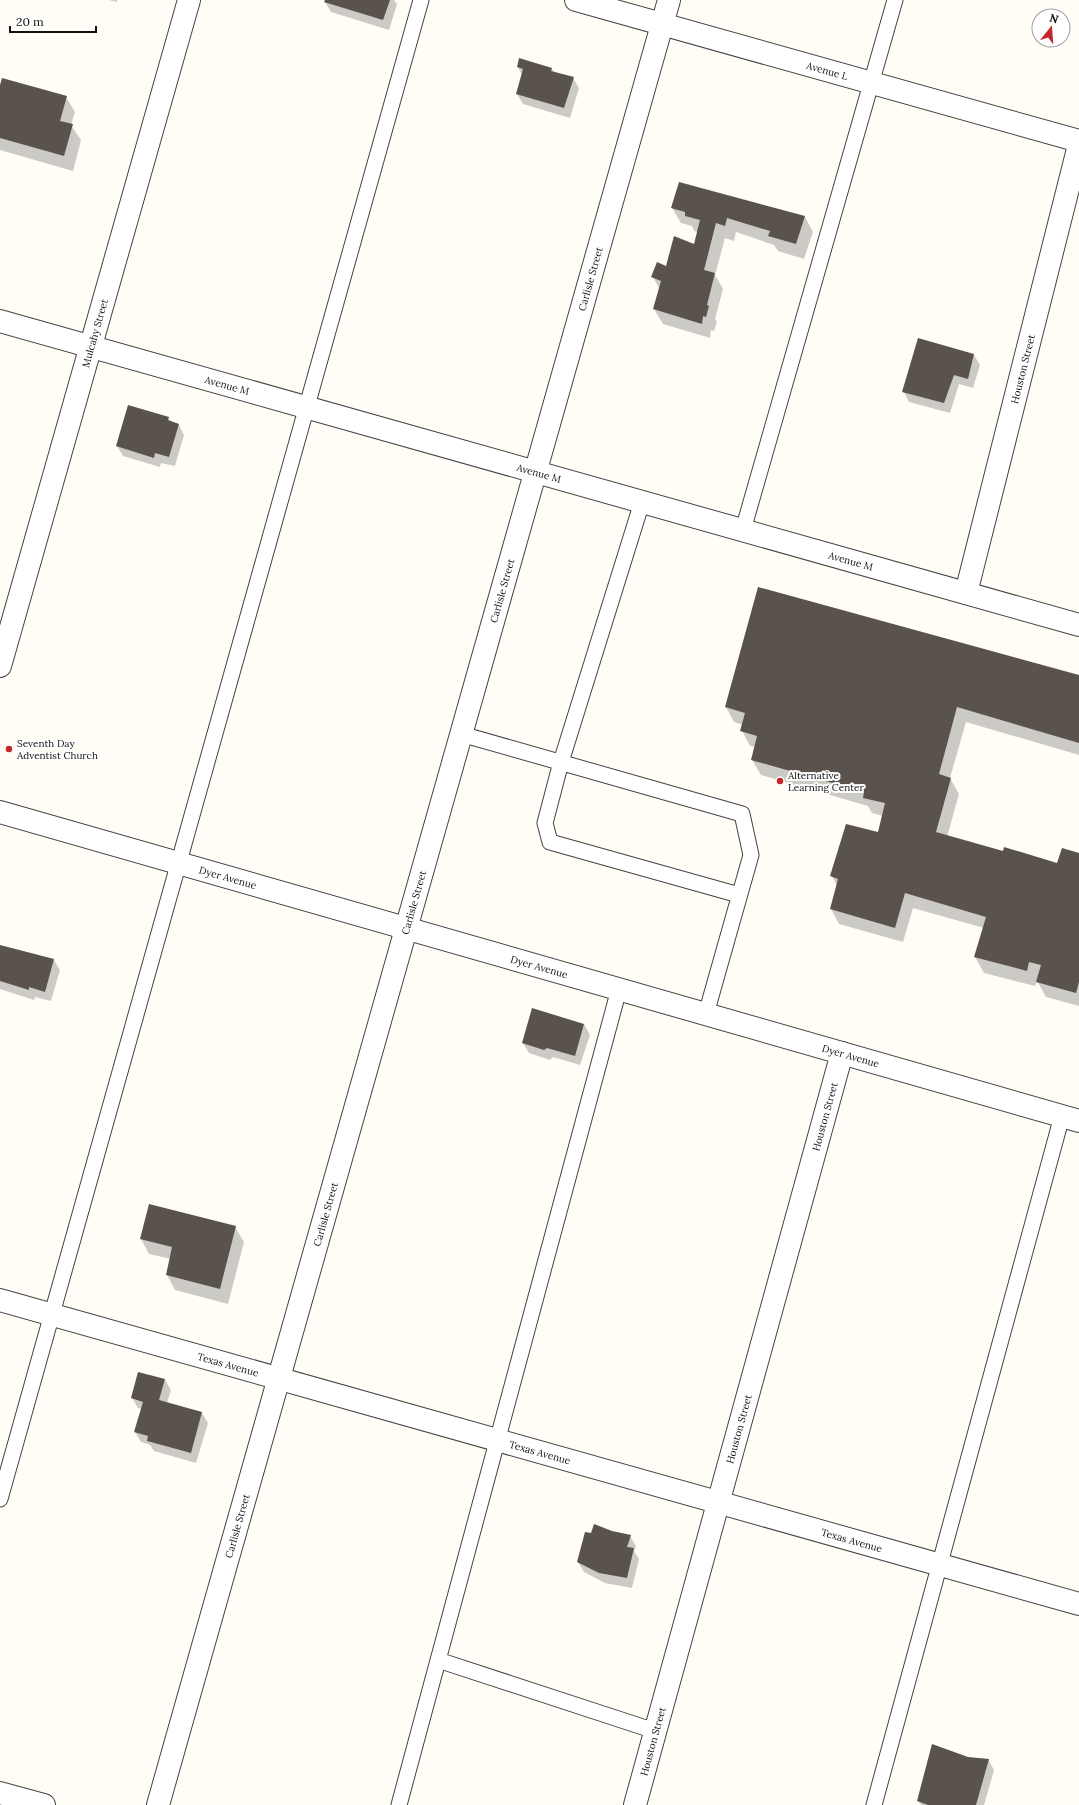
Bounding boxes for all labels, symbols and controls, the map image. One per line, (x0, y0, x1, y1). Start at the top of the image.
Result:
scale bar (10, 8, 96, 34)
north arrow (1031, 8, 1071, 48)
text: N (1048, 10, 1061, 27)
text: 20 m (16, 14, 44, 29)
street label: Avenue L (804, 59, 850, 83)
street label: Carlisle Street (575, 246, 606, 313)
street label: Mulcahy Street (79, 297, 111, 369)
street label: Houston Street (1008, 333, 1038, 405)
street label: Avenue M (202, 373, 251, 398)
street label: Avenue M (514, 461, 563, 486)
street label: Avenue M (826, 548, 875, 574)
street label: Carlisle Street (487, 557, 518, 624)
place label: Seventh Day Adventist Church (16, 737, 98, 762)
marker: Seventh Day Adventist Church (4, 744, 14, 754)
place label: Alternative Learning Center (787, 769, 864, 794)
marker: Alternative Learning Center (775, 776, 785, 786)
street label: Dyer Avenue (198, 863, 258, 892)
street label: Carlisle Street (399, 869, 429, 936)
street label: Dyer Avenue (509, 953, 570, 981)
street label: Dyer Avenue (821, 1042, 881, 1071)
street label: Houston Street (809, 1081, 841, 1153)
street label: Carlisle Street (311, 1181, 341, 1248)
street label: Texas Avenue (196, 1350, 261, 1380)
street label: Houston Street (723, 1393, 755, 1465)
street label: Texas Avenue (508, 1438, 572, 1468)
street label: Carlisle Street (222, 1493, 253, 1560)
street label: Texas Avenue (820, 1526, 884, 1555)
street label: Houston Street (637, 1705, 669, 1777)

